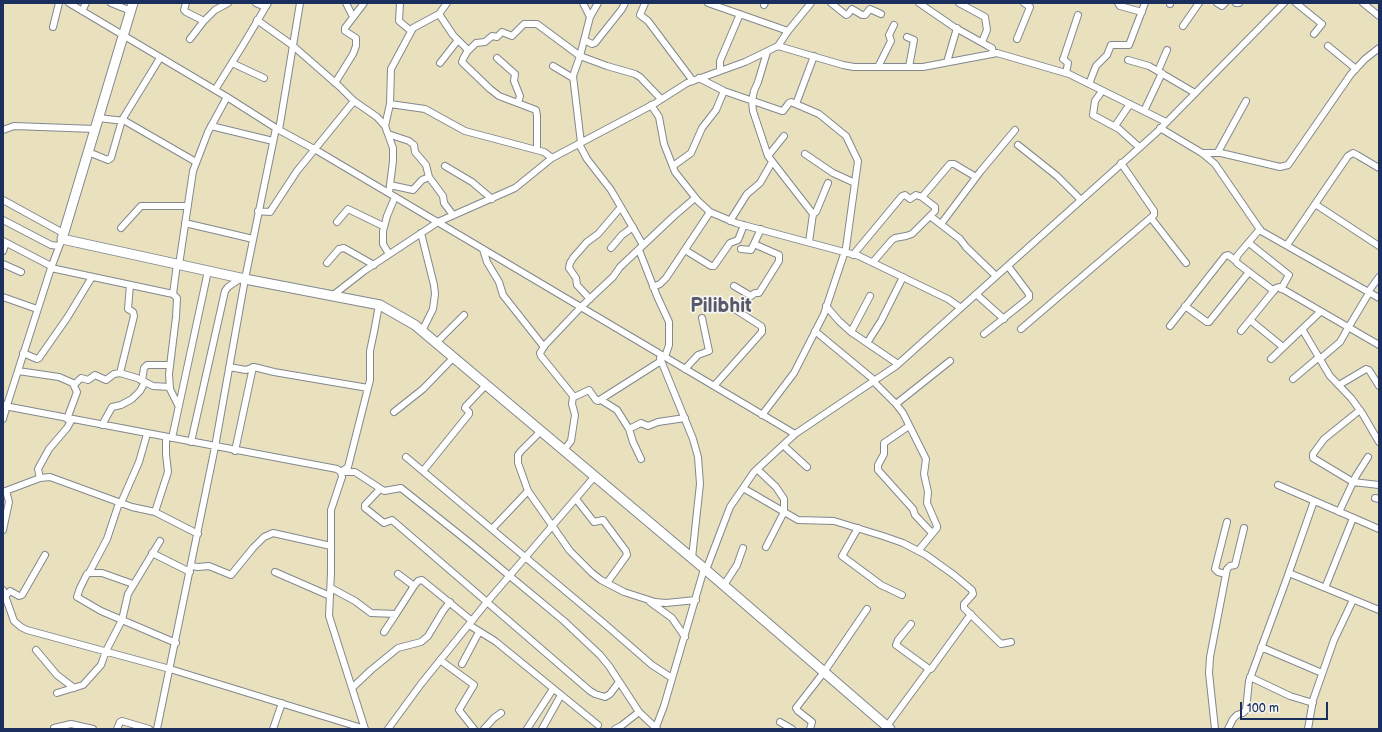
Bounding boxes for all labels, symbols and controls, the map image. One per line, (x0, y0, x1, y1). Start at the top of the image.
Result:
district label: Pilibhit (690, 295, 752, 319)
scale bar (1242, 694, 1330, 720)
text: 100 m (1247, 701, 1279, 716)

